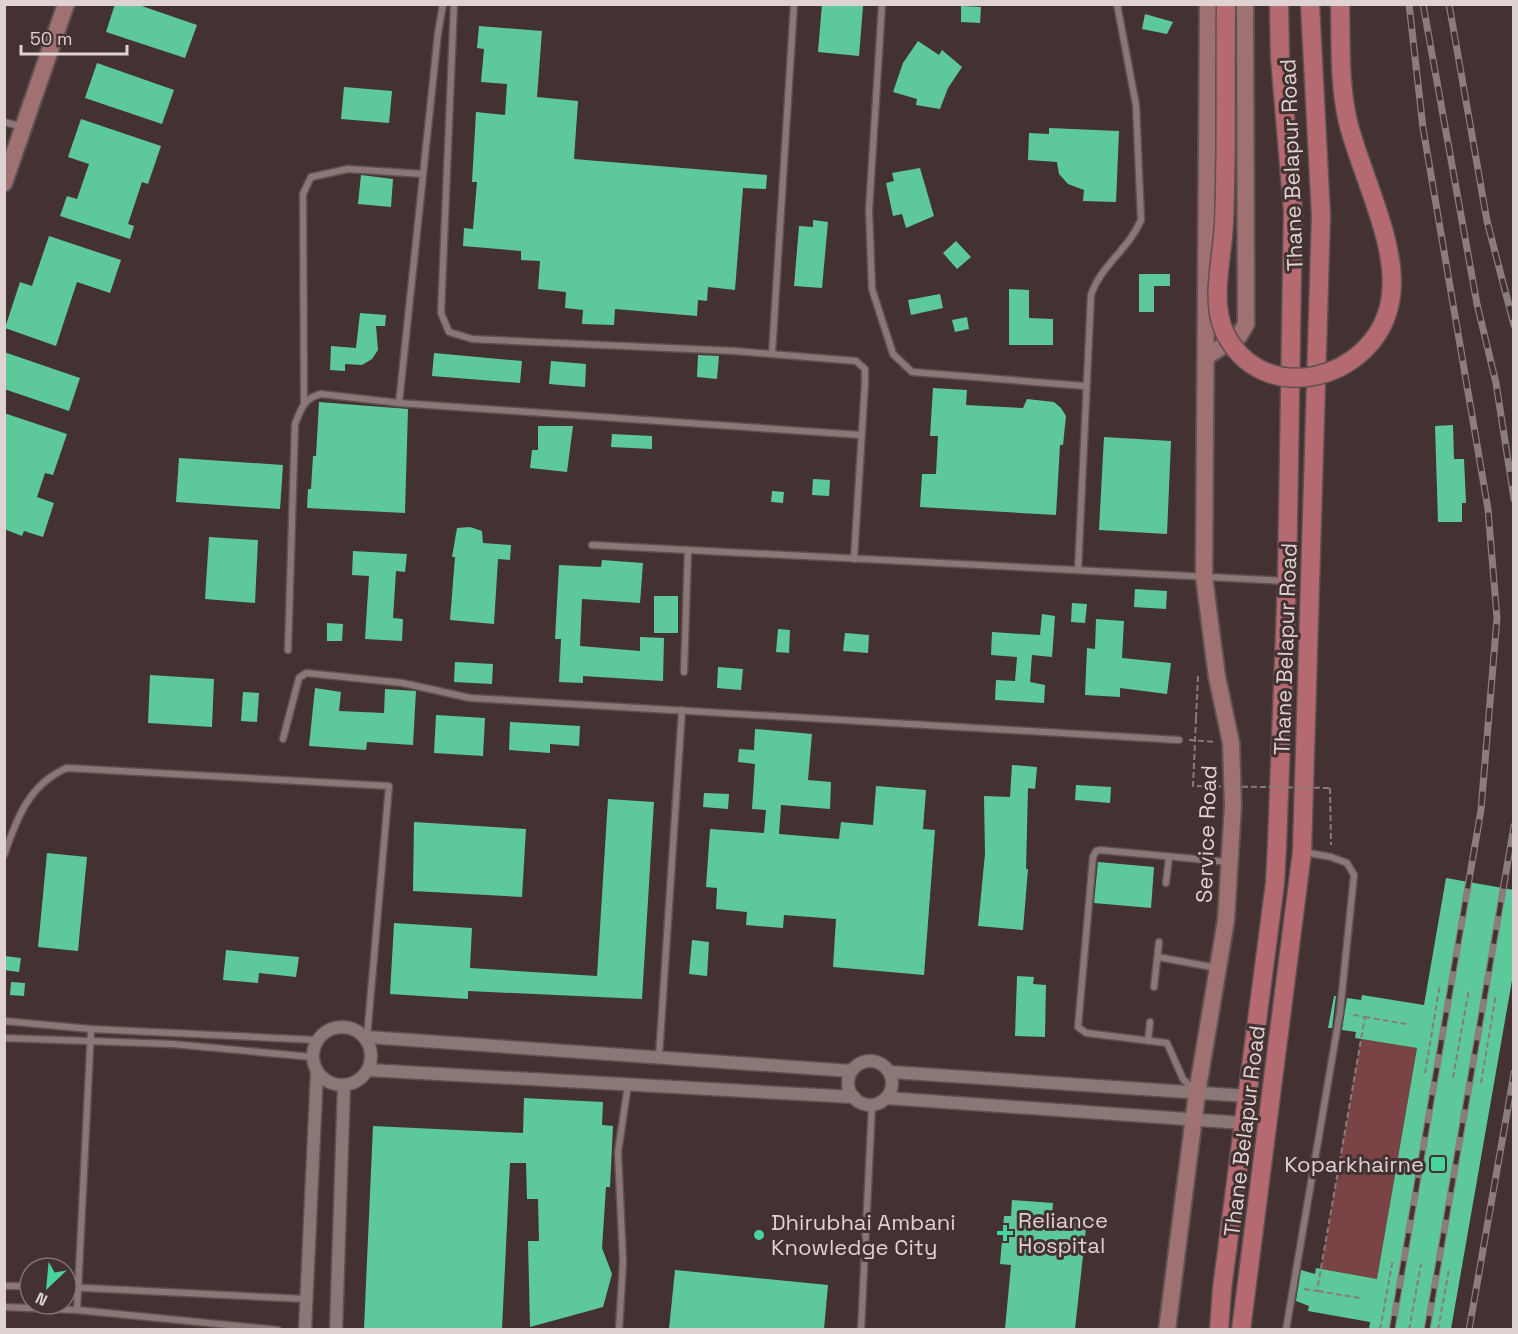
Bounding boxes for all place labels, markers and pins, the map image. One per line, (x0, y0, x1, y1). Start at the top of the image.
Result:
place label: Koparkhairne (1284, 1150, 1424, 1178)
marker: Koparkhairne (1429, 1155, 1447, 1173)
place label: Reliance Hospital (1018, 1206, 1108, 1259)
place label: Dhirubhai Ambani Knowledge City (771, 1208, 956, 1261)
marker: Reliance Hospital (996, 1224, 1014, 1242)
marker: Dhirubhai Ambani Knowledge City (752, 1228, 766, 1242)

